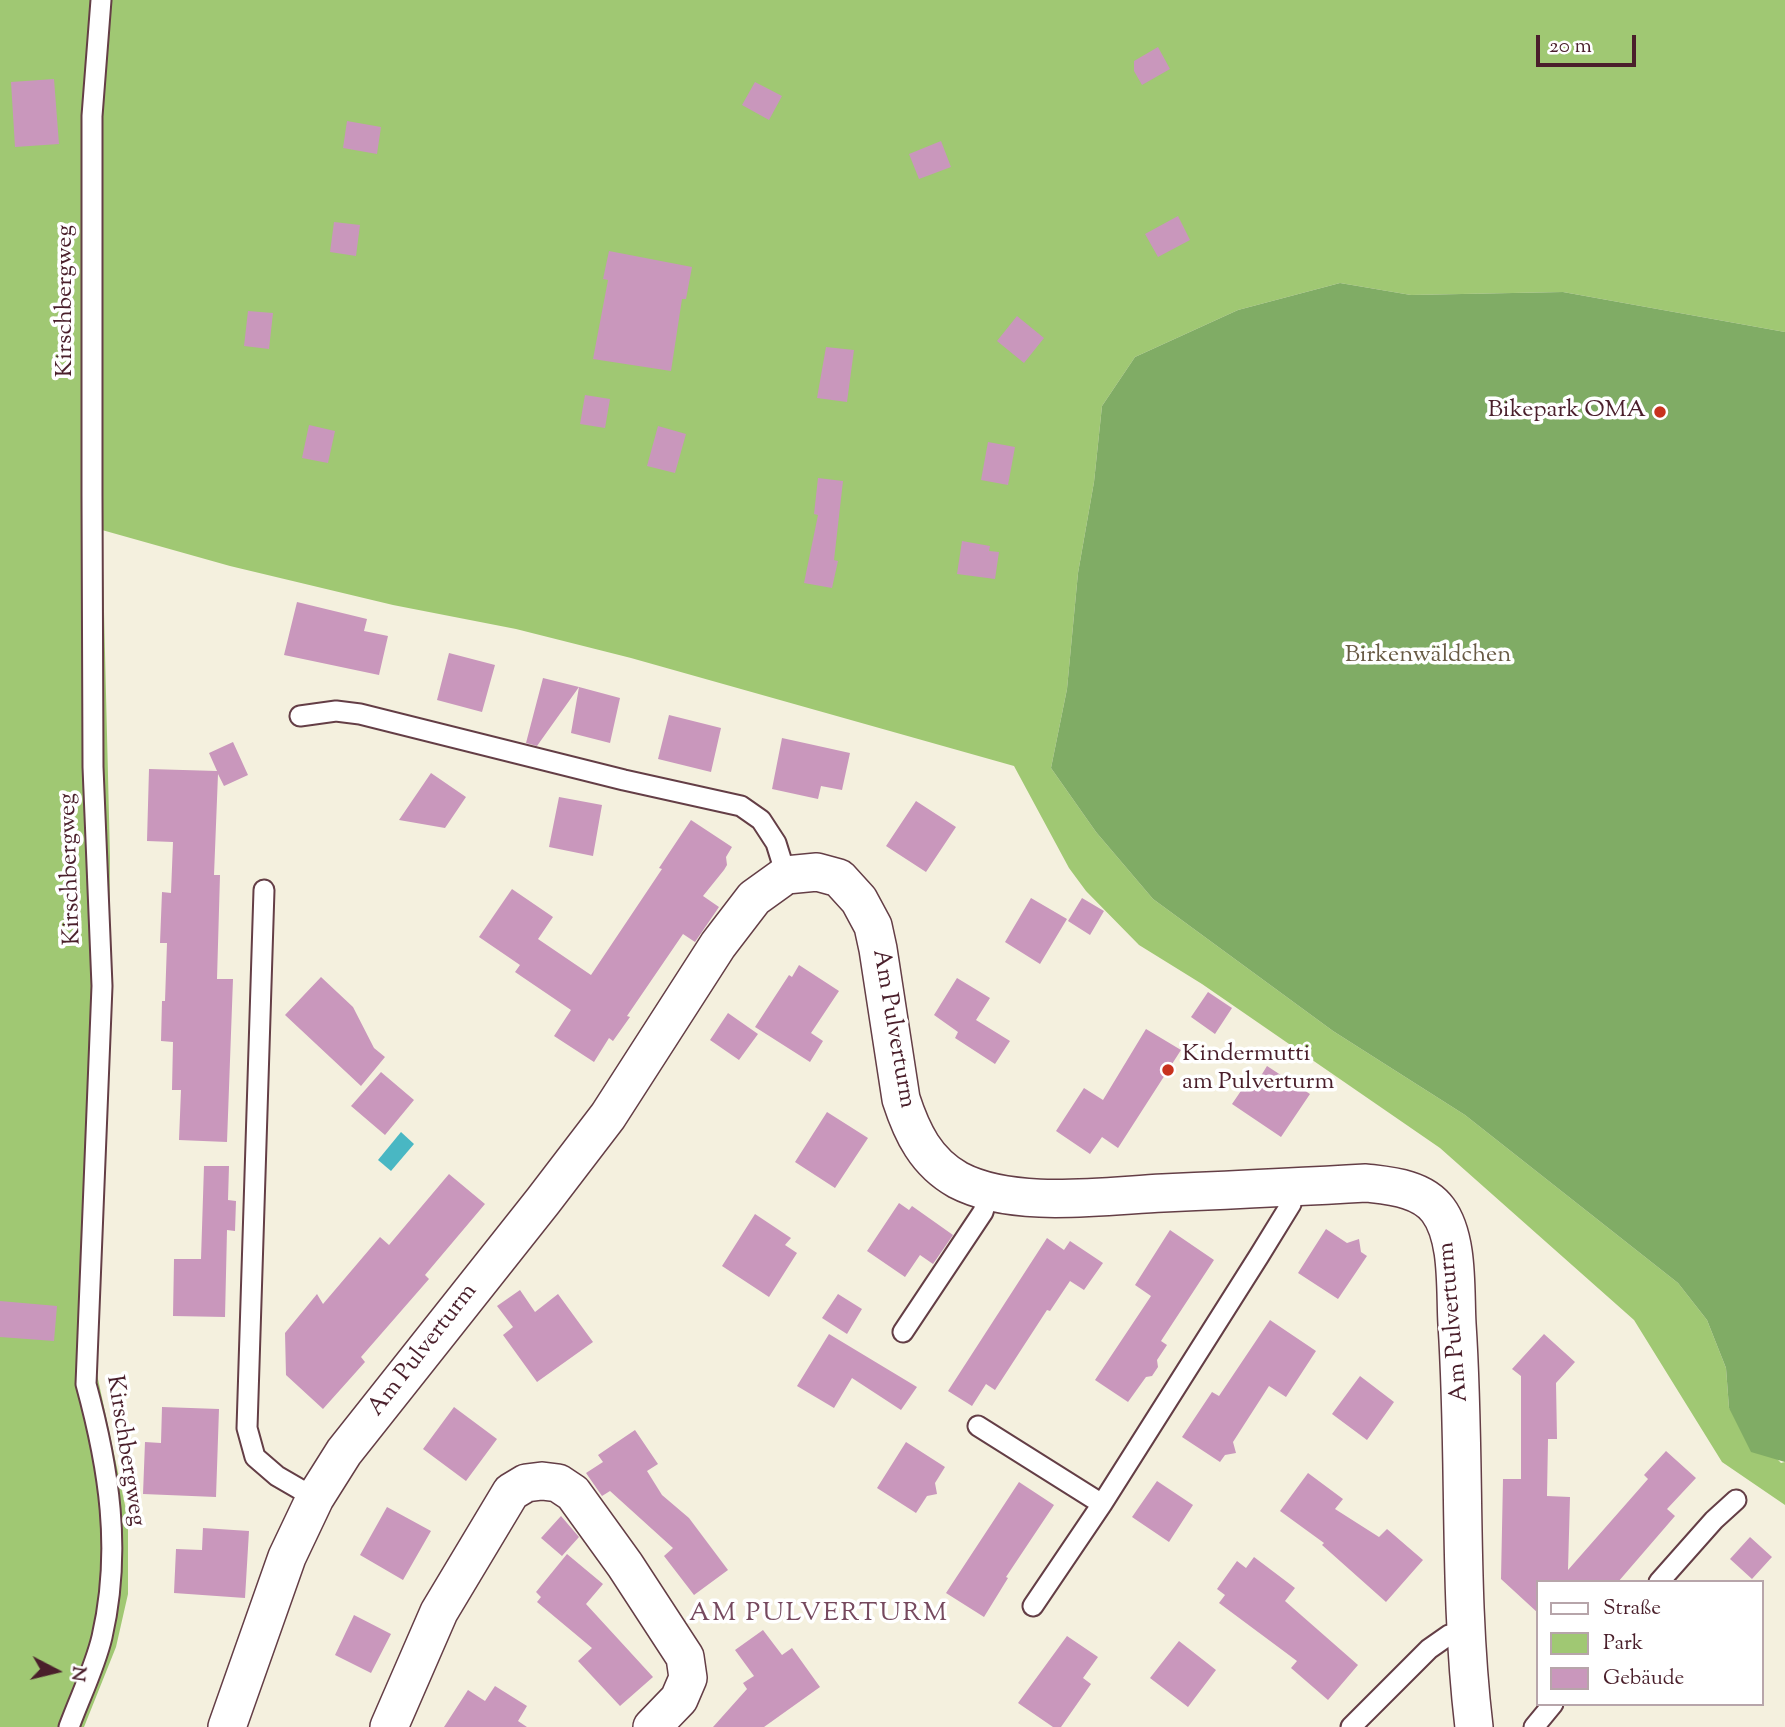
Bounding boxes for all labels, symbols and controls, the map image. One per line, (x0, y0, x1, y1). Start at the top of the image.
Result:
scale bar (1540, 21, 1640, 65)
text: 20 m (1549, 32, 1592, 62)
street label: Kirschbergweg (53, 225, 81, 377)
place label: Bikepark OMA (1488, 398, 1646, 426)
marker: Bikepark OMA (1652, 404, 1668, 420)
park label: Birkenwäldchen (1345, 643, 1511, 671)
street label: Kirschbergweg (55, 792, 89, 946)
street label: Am Pulverturm (864, 947, 920, 1111)
place label: Kindermutti am Pulverturm (1182, 1042, 1334, 1098)
marker: Kindermutti am Pulverturm (1160, 1062, 1176, 1078)
street label: Am Pulverturm (1434, 1241, 1476, 1403)
street label: Am Pulverturm (363, 1279, 485, 1423)
street label: Kirschbergweg (98, 1374, 150, 1528)
legend (1536, 1580, 1764, 1706)
text: Straße (1603, 1594, 1661, 1624)
district label: AM PULVERTURM (691, 1600, 947, 1632)
text: Park (1603, 1629, 1643, 1659)
north arrow (21, 1636, 91, 1706)
text: N (63, 1664, 92, 1683)
text: Gebäude (1603, 1664, 1684, 1694)

